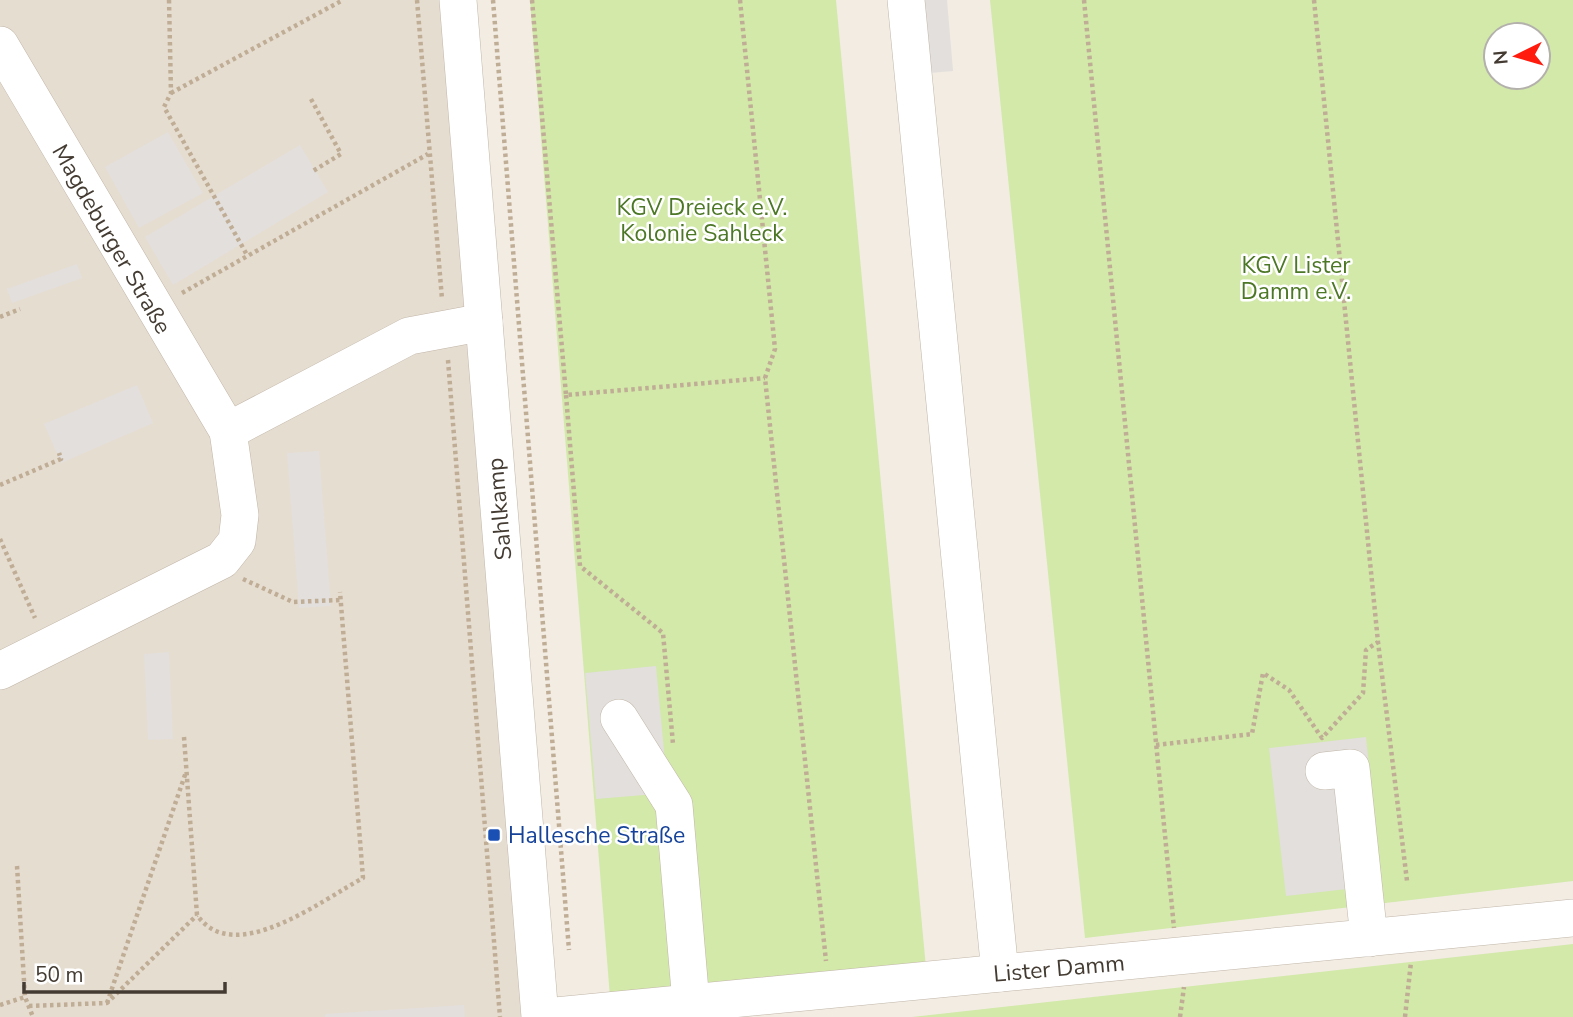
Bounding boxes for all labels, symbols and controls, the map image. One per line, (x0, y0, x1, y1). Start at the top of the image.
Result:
north arrow (1482, 21, 1552, 91)
text: N (1487, 49, 1515, 66)
street label: Magdeburger Straße (45, 139, 179, 340)
park label: KGV Dreieck e.V. Kolonie Sahleck (616, 192, 788, 249)
park label: KGV Lister Damm e.V. (1241, 250, 1351, 307)
street label: Sahlkamp (480, 456, 519, 562)
place label: Hallesche Straße (508, 820, 685, 851)
marker: Hallesche Straße (486, 827, 502, 843)
street label: Lister Damm (992, 947, 1126, 990)
scale bar (24, 950, 226, 994)
text: 50 m (35, 961, 84, 989)

